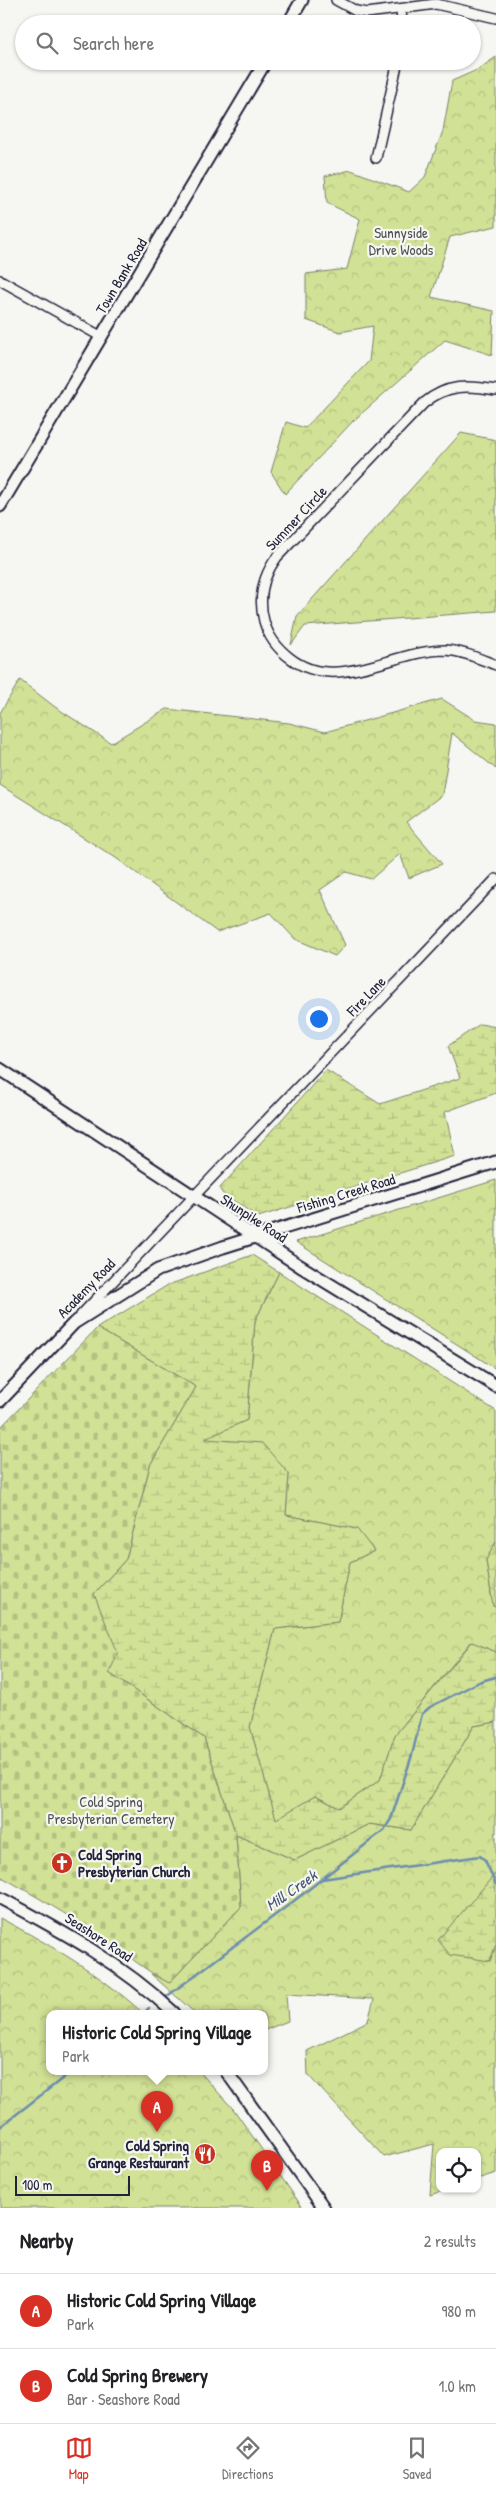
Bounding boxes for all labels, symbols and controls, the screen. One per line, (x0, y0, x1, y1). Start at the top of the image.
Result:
search box (15, 15, 481, 70)
icon: search (33, 29, 61, 57)
text: Search here (73, 30, 154, 56)
park label: Sunnyside Drive Woods (369, 222, 434, 260)
street label: Town Bank Road (90, 234, 152, 318)
street label: Summer Circle (260, 481, 332, 555)
street label: Fire Lane (341, 971, 390, 1021)
your location (306, 1006, 332, 1032)
street label: Fishing Creek Road (293, 1168, 398, 1218)
street label: Shunpike Road (216, 1189, 292, 1248)
street label: Academy Road (52, 1253, 120, 1322)
park label: Cold Spring Presbyterian Cemetery (47, 1791, 175, 1829)
place label: Cold Spring Presbyterian Church (78, 1844, 191, 1883)
church icon: Cold Spring Presbyterian Church (50, 1851, 74, 1875)
water label: Mill Creek (261, 1864, 322, 1916)
street label: Seashore Road (61, 1907, 137, 1967)
popup (46, 2010, 268, 2075)
text: Historic Cold Spring Village (62, 2019, 252, 2045)
text: Park (62, 2045, 89, 2067)
pin: A (141, 2091, 173, 2132)
place label: Cold Spring Grange Restaurant (88, 2135, 190, 2174)
restaurant icon: Cold Spring Grange Restaurant (193, 2142, 217, 2166)
map controls (436, 2148, 481, 2193)
button: locate (436, 2148, 481, 2193)
pin: B (251, 2150, 283, 2191)
scale bar (15, 2173, 130, 2196)
text: 100 m (22, 2175, 52, 2194)
text: Nearby (20, 2226, 73, 2255)
text: 2 results (424, 2230, 476, 2252)
text: Historic Cold Spring Village (67, 2287, 256, 2313)
text: A (32, 2300, 40, 2322)
text: 980 m (441, 2300, 476, 2322)
text: Park (67, 2313, 94, 2335)
text: Cold Spring Brewery (67, 2362, 208, 2388)
text: B (32, 2375, 40, 2397)
text: 1.0 km (438, 2375, 476, 2397)
text: Bar · Seashore Road (67, 2388, 180, 2410)
tab: Map (65, 2434, 93, 2483)
tab: Directions (222, 2434, 273, 2483)
tab: Saved (403, 2434, 431, 2483)

